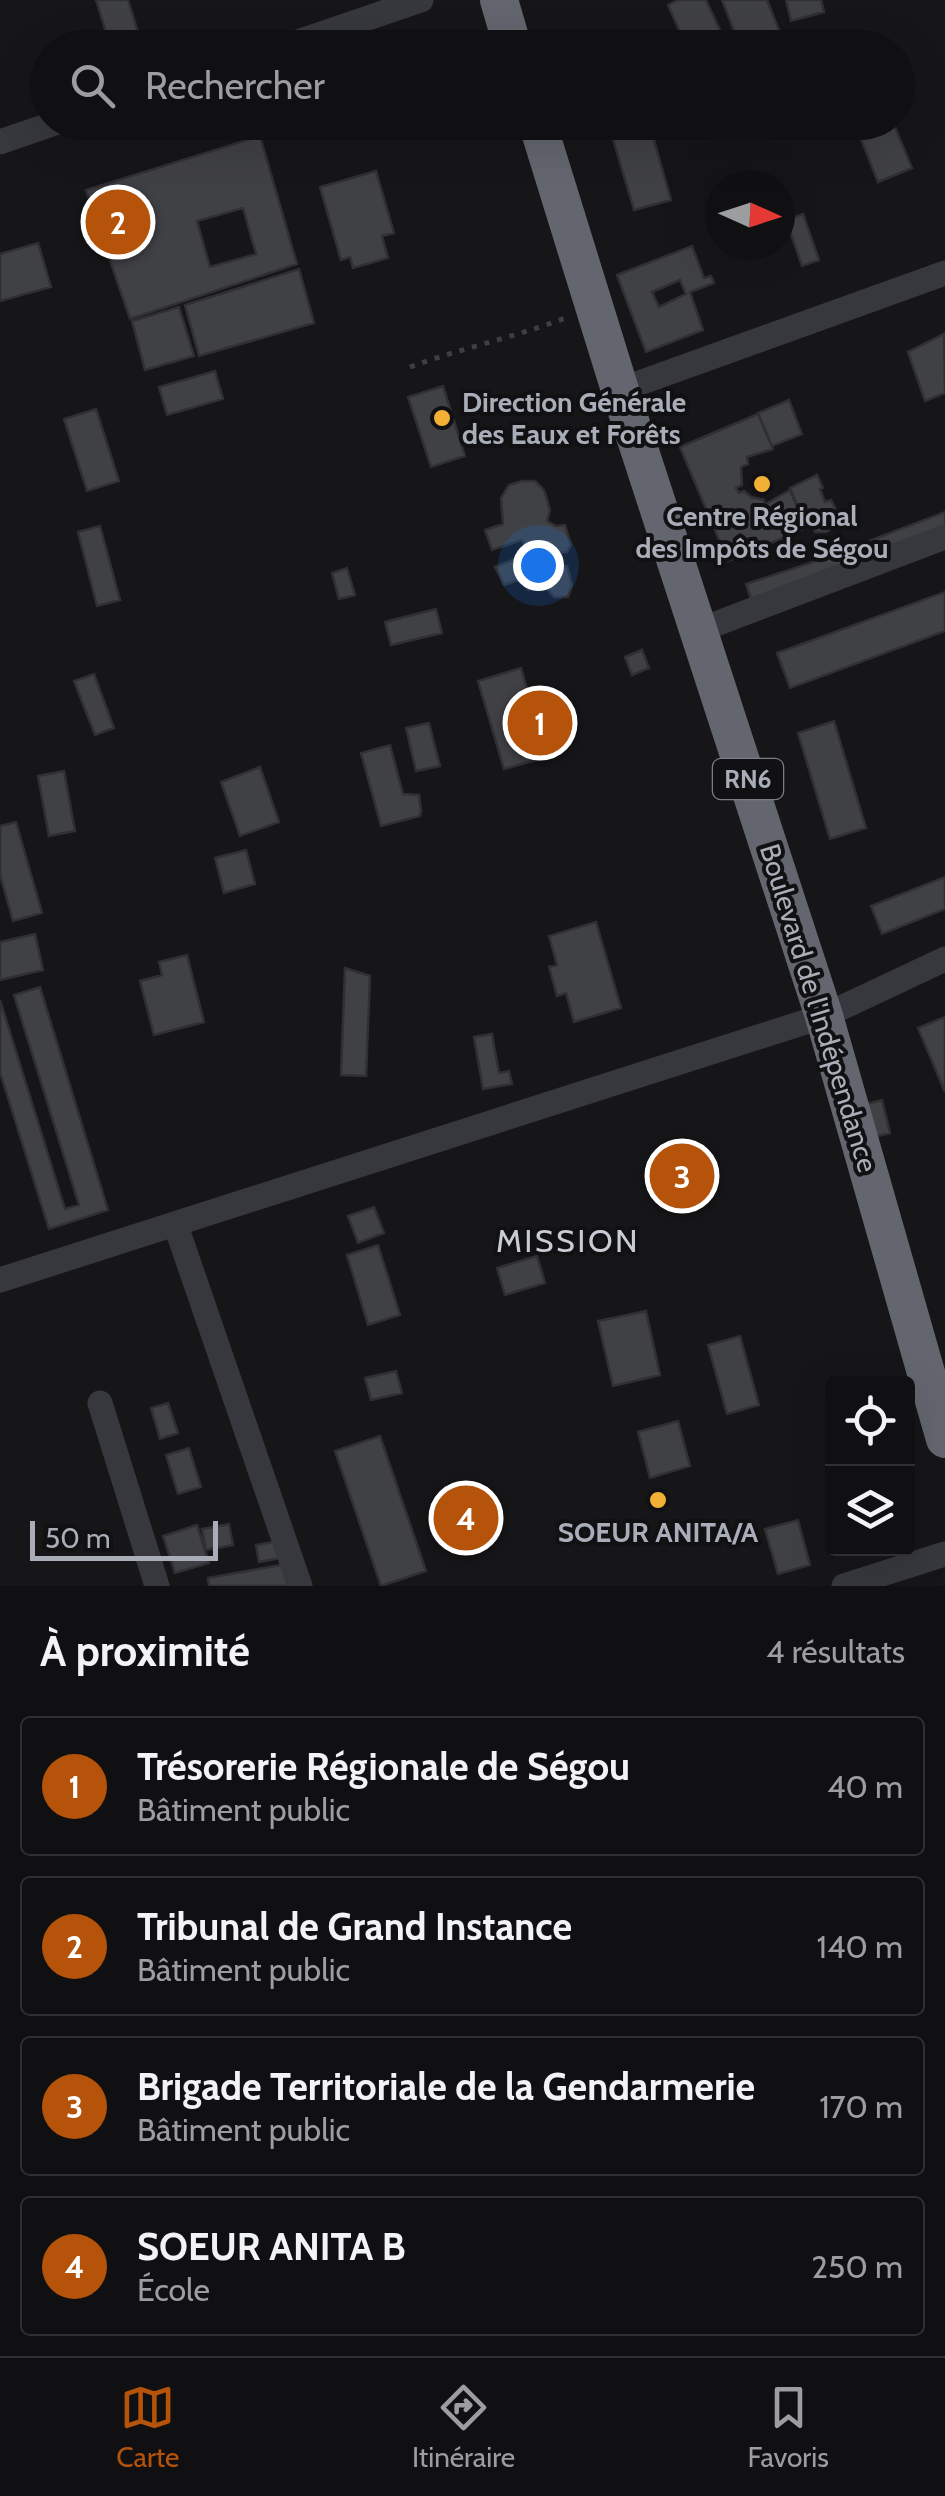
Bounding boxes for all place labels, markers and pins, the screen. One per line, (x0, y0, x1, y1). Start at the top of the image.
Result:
pin: 2 (86, 184, 150, 260)
place label: Direction Générale des Eaux et Forêts (462, 385, 686, 451)
marker: Direction Générale des Eaux et Forêts (431, 407, 453, 429)
marker: Centre Régional des Impôts de Ségou (751, 473, 773, 495)
place label: Centre Régional des Impôts de Ségou (636, 499, 888, 565)
pin: 1 (508, 686, 572, 760)
pin: 3 (650, 1138, 714, 1214)
pin: 4 (434, 1480, 498, 1556)
marker: SOEUR ANITA/A (647, 1489, 669, 1511)
place label: SOEUR ANITA/A (558, 1515, 759, 1549)

